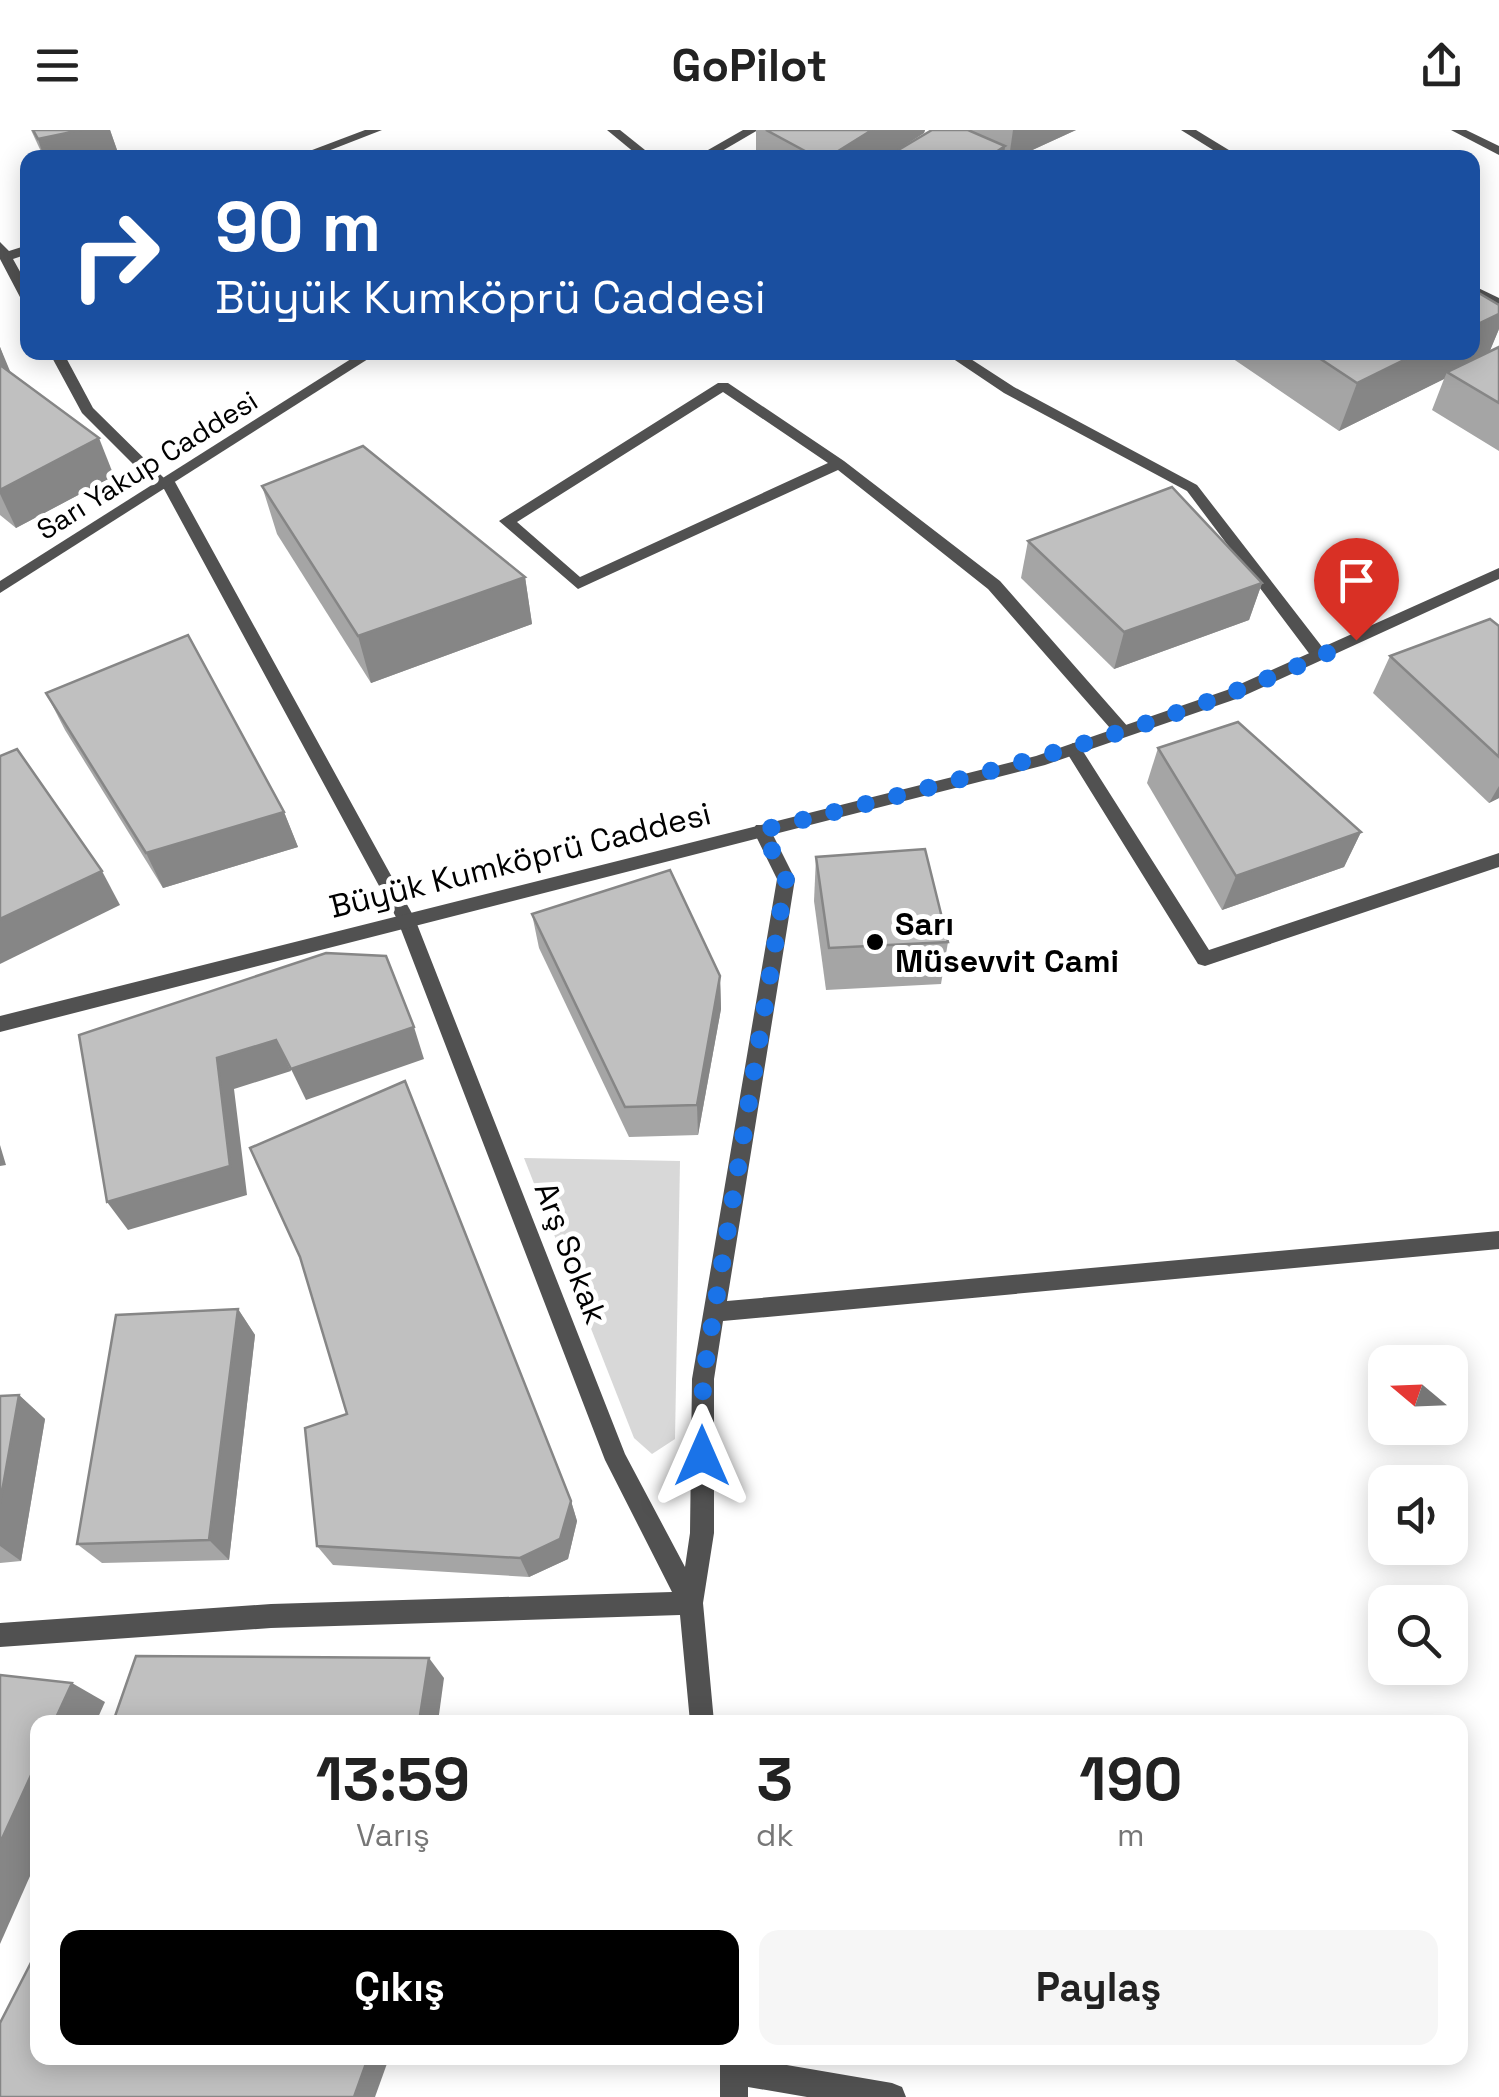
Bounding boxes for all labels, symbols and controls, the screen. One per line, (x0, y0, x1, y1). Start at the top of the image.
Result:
text: GoPilot (672, 37, 827, 94)
icon: menu (30, 38, 85, 93)
icon: share (1414, 38, 1469, 93)
text: 90 m (215, 182, 381, 271)
icon: right (50, 190, 180, 320)
text: Büyük Kumköprü Caddesi (215, 269, 766, 326)
street label: Sarı Yakup Caddesi (30, 382, 264, 548)
pin (1314, 538, 1399, 641)
icon: arrive (1329, 553, 1384, 608)
street label: Büyük Kumköprü Caddesi (325, 793, 715, 927)
place label: Sarı Müsevvit Cami (895, 904, 1119, 981)
marker: Sarı Müsevvit Cami (864, 931, 886, 953)
street label: Arş Sokak (526, 1176, 616, 1330)
north arrow (1368, 1345, 1468, 1445)
map controls (1368, 1345, 1468, 1685)
position arrow (650, 1404, 754, 1508)
button: sound (1368, 1465, 1468, 1565)
button: search (1368, 1585, 1468, 1685)
text: 13:59 (316, 1741, 470, 1818)
text: 3 (756, 1741, 793, 1818)
text: 190 (1079, 1741, 1182, 1818)
text: Varış (356, 1815, 430, 1855)
text: dk (756, 1815, 794, 1855)
text: m (1117, 1815, 1145, 1855)
button: Çıkış (60, 1930, 739, 2045)
button: Paylaş (759, 1930, 1438, 2045)

